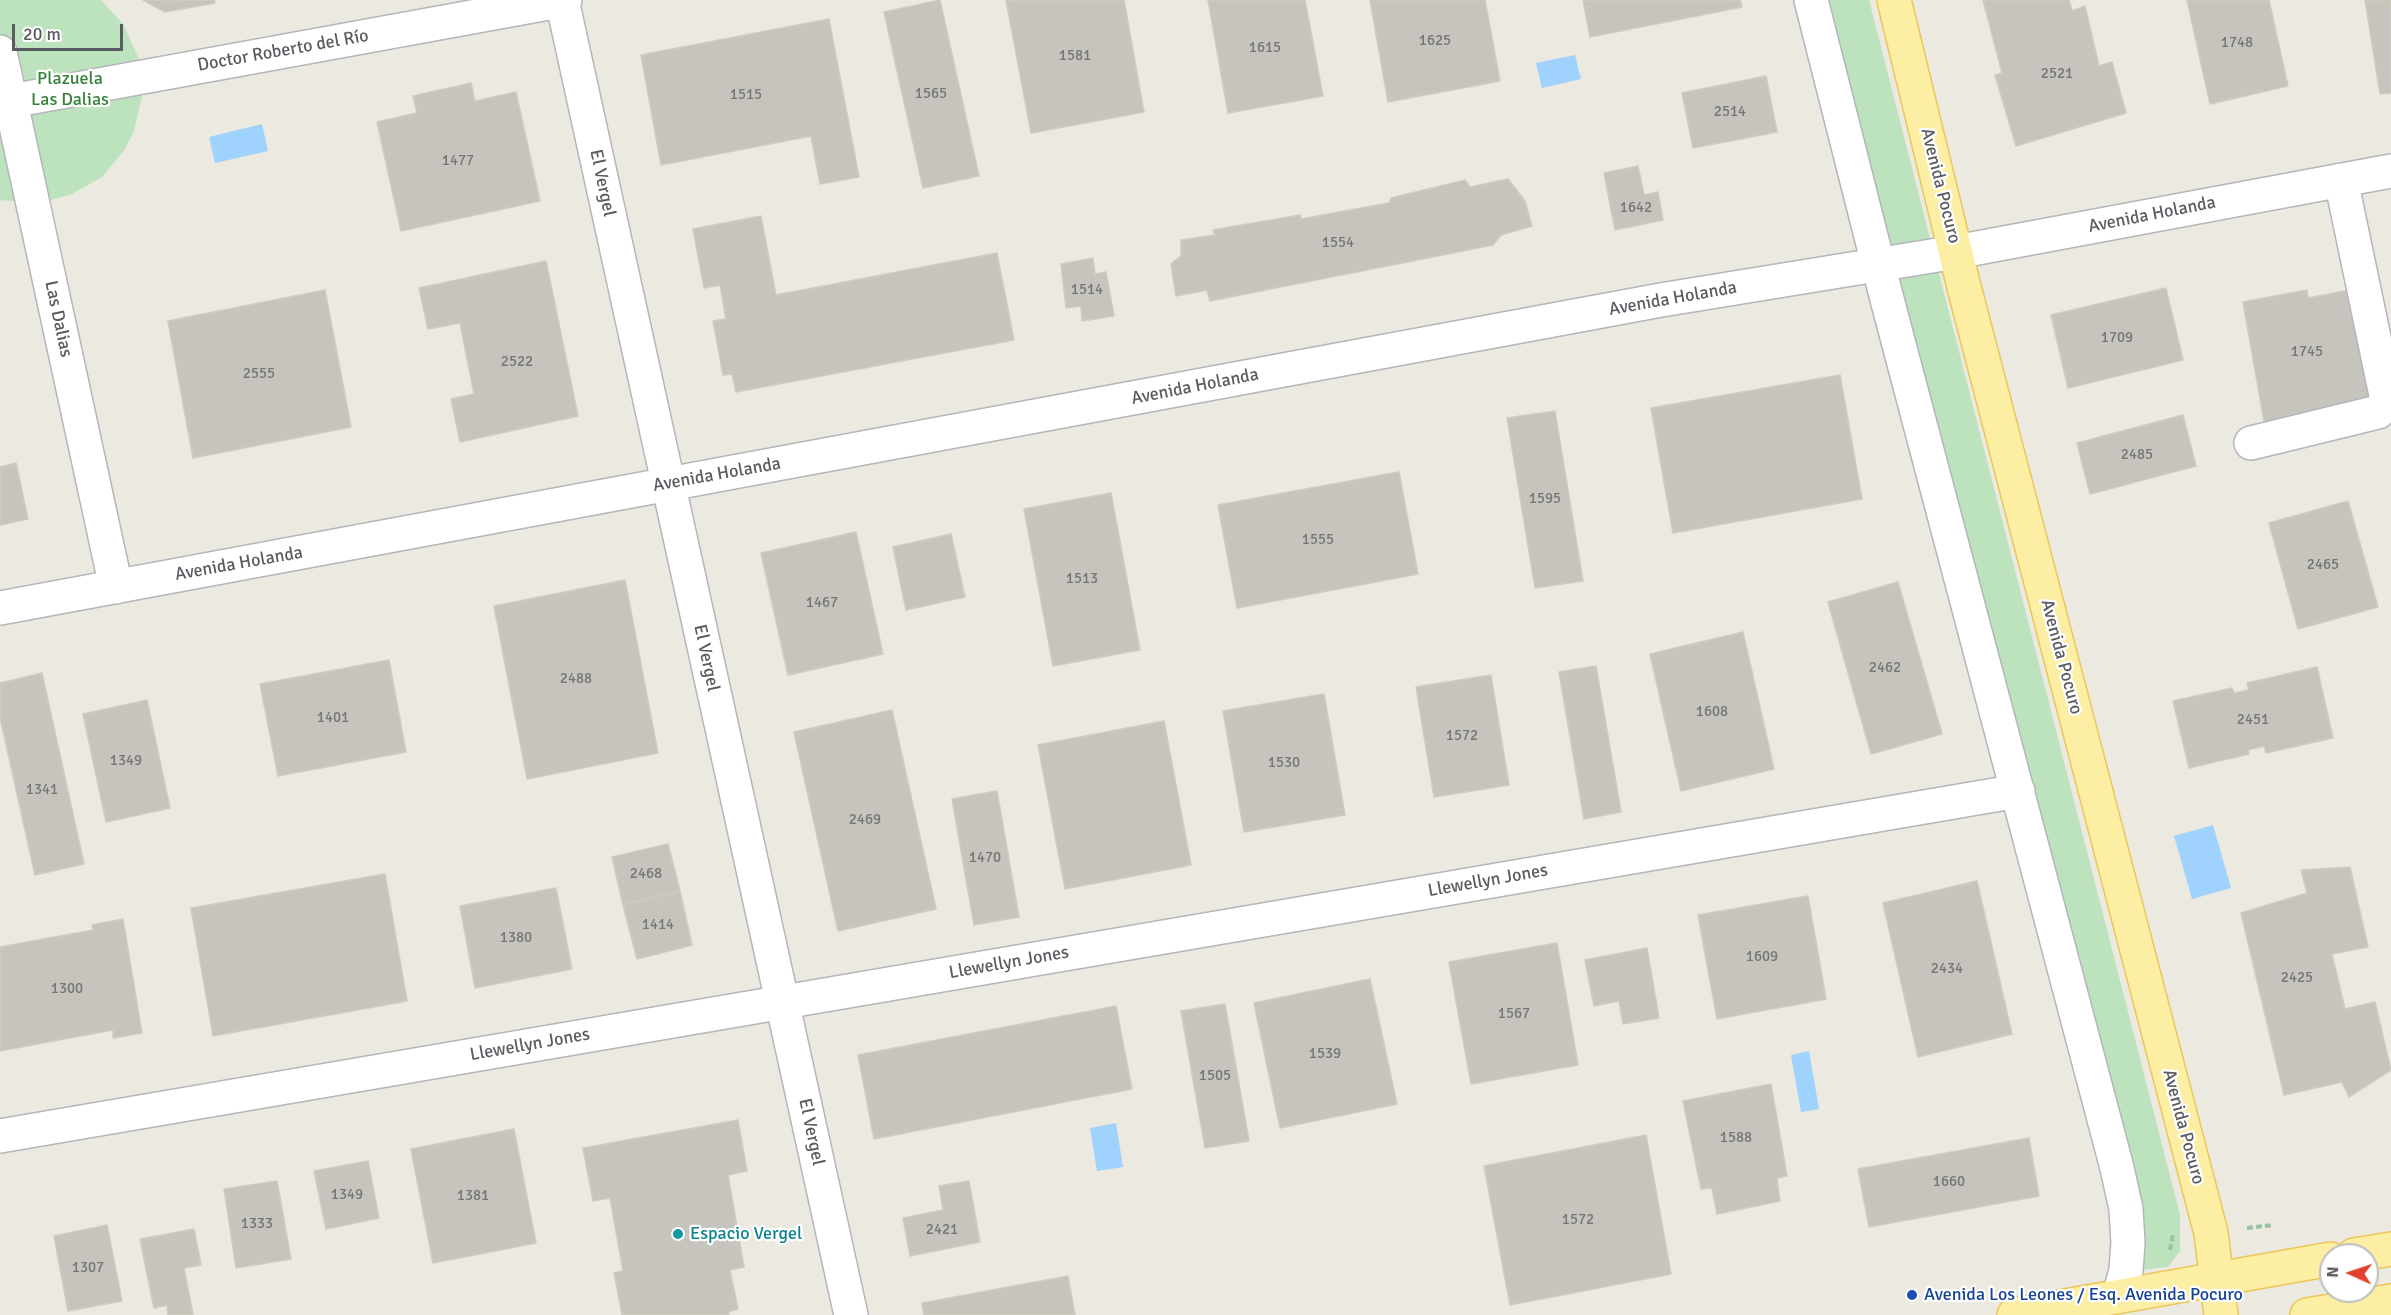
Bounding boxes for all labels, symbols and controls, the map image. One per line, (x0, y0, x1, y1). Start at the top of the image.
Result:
scale bar (15, 12, 126, 50)
text: 20 m (23, 23, 61, 45)
street label: Doctor Roberto del Río (196, 25, 370, 77)
house number: 1625 (1419, 32, 1451, 50)
house number: 1748 (2221, 34, 2253, 52)
house number: 1615 (1249, 39, 1281, 57)
house number: 1581 (1059, 47, 1091, 65)
house number: 2521 (2041, 65, 2073, 83)
park label: Plazuela Las Dalias (31, 68, 109, 110)
house number: 1565 (915, 85, 947, 103)
house number: 1515 (730, 86, 762, 104)
house number: 2514 (1714, 103, 1746, 121)
street label: Avenida Pocuro (1915, 126, 1965, 246)
street label: El Vergel (584, 147, 620, 219)
house number: 1477 (442, 152, 474, 170)
street label: Avenida Holanda (2086, 192, 2218, 238)
house number: 1642 (1620, 199, 1652, 217)
house number: 1554 (1322, 234, 1354, 252)
street label: Avenida Holanda (1607, 277, 1739, 321)
street label: Las Dalias (39, 279, 77, 359)
house number: 1514 (1071, 281, 1103, 299)
house number: 1709 (2101, 329, 2133, 347)
house number: 1745 (2291, 343, 2323, 361)
house number: 2522 (501, 353, 533, 371)
street label: Avenida Holanda (1129, 364, 1261, 410)
house number: 2555 (243, 365, 275, 383)
house number: 2485 (2121, 446, 2153, 464)
street label: Avenida Holanda (651, 453, 783, 497)
house number: 1595 (1529, 490, 1561, 508)
house number: 1555 (1302, 531, 1334, 549)
street label: Avenida Holanda (173, 542, 305, 586)
house number: 2465 (2307, 556, 2339, 574)
house number: 1513 (1066, 570, 1098, 588)
house number: 1467 (806, 594, 838, 612)
street label: Avenida Pocuro (2035, 597, 2087, 717)
street label: El Vergel (688, 622, 724, 694)
house number: 2462 (1869, 659, 1901, 677)
house number: 2488 (560, 670, 592, 688)
house number: 1608 (1696, 703, 1728, 721)
house number: 1401 (317, 709, 349, 727)
house number: 2451 (2237, 711, 2269, 729)
house number: 1572 (1446, 727, 1478, 745)
house number: 1349 (110, 752, 142, 770)
house number: 1530 (1268, 754, 1300, 772)
house number: 1341 (26, 781, 58, 799)
house number: 2469 (849, 811, 881, 829)
house number: 1470 (969, 849, 1001, 867)
street label: Llewellyn Jones (1426, 860, 1550, 902)
house number: 2468 (630, 865, 662, 883)
house number: 1414 (642, 916, 674, 934)
house number: 1380 (500, 929, 532, 947)
street label: Llewellyn Jones (947, 942, 1071, 984)
house number: 1609 (1746, 948, 1778, 966)
house number: 2434 (1931, 960, 1963, 978)
house number: 2425 (2281, 969, 2313, 987)
house number: 1300 (51, 980, 83, 998)
house number: 1567 (1498, 1005, 1530, 1023)
street label: Llewellyn Jones (468, 1024, 592, 1066)
house number: 1539 (1309, 1045, 1341, 1063)
house number: 1505 (1199, 1067, 1231, 1085)
street label: Avenida Pocuro (2157, 1067, 2209, 1187)
street label: El Vergel (793, 1096, 829, 1168)
house number: 1588 (1720, 1129, 1752, 1147)
house number: 1660 (1933, 1173, 1965, 1191)
house number: 1349 (331, 1186, 363, 1204)
house number: 1381 (457, 1187, 489, 1205)
house number: 1572 (1562, 1211, 1594, 1229)
house number: 1333 (241, 1215, 273, 1233)
house number: 2421 (926, 1221, 958, 1239)
place label: Espacio Vergel (690, 1223, 802, 1245)
marker: Espacio Vergel (671, 1227, 685, 1241)
north arrow (2319, 1243, 2379, 1303)
house number: 1307 (72, 1259, 104, 1277)
text: N (2323, 1266, 2343, 1278)
place label: Avenida Los Leones / Esq. Avenida Pocuro (1924, 1284, 2243, 1306)
marker: Avenida Los Leones / Esq. Avenida Pocuro (1905, 1288, 1919, 1302)

